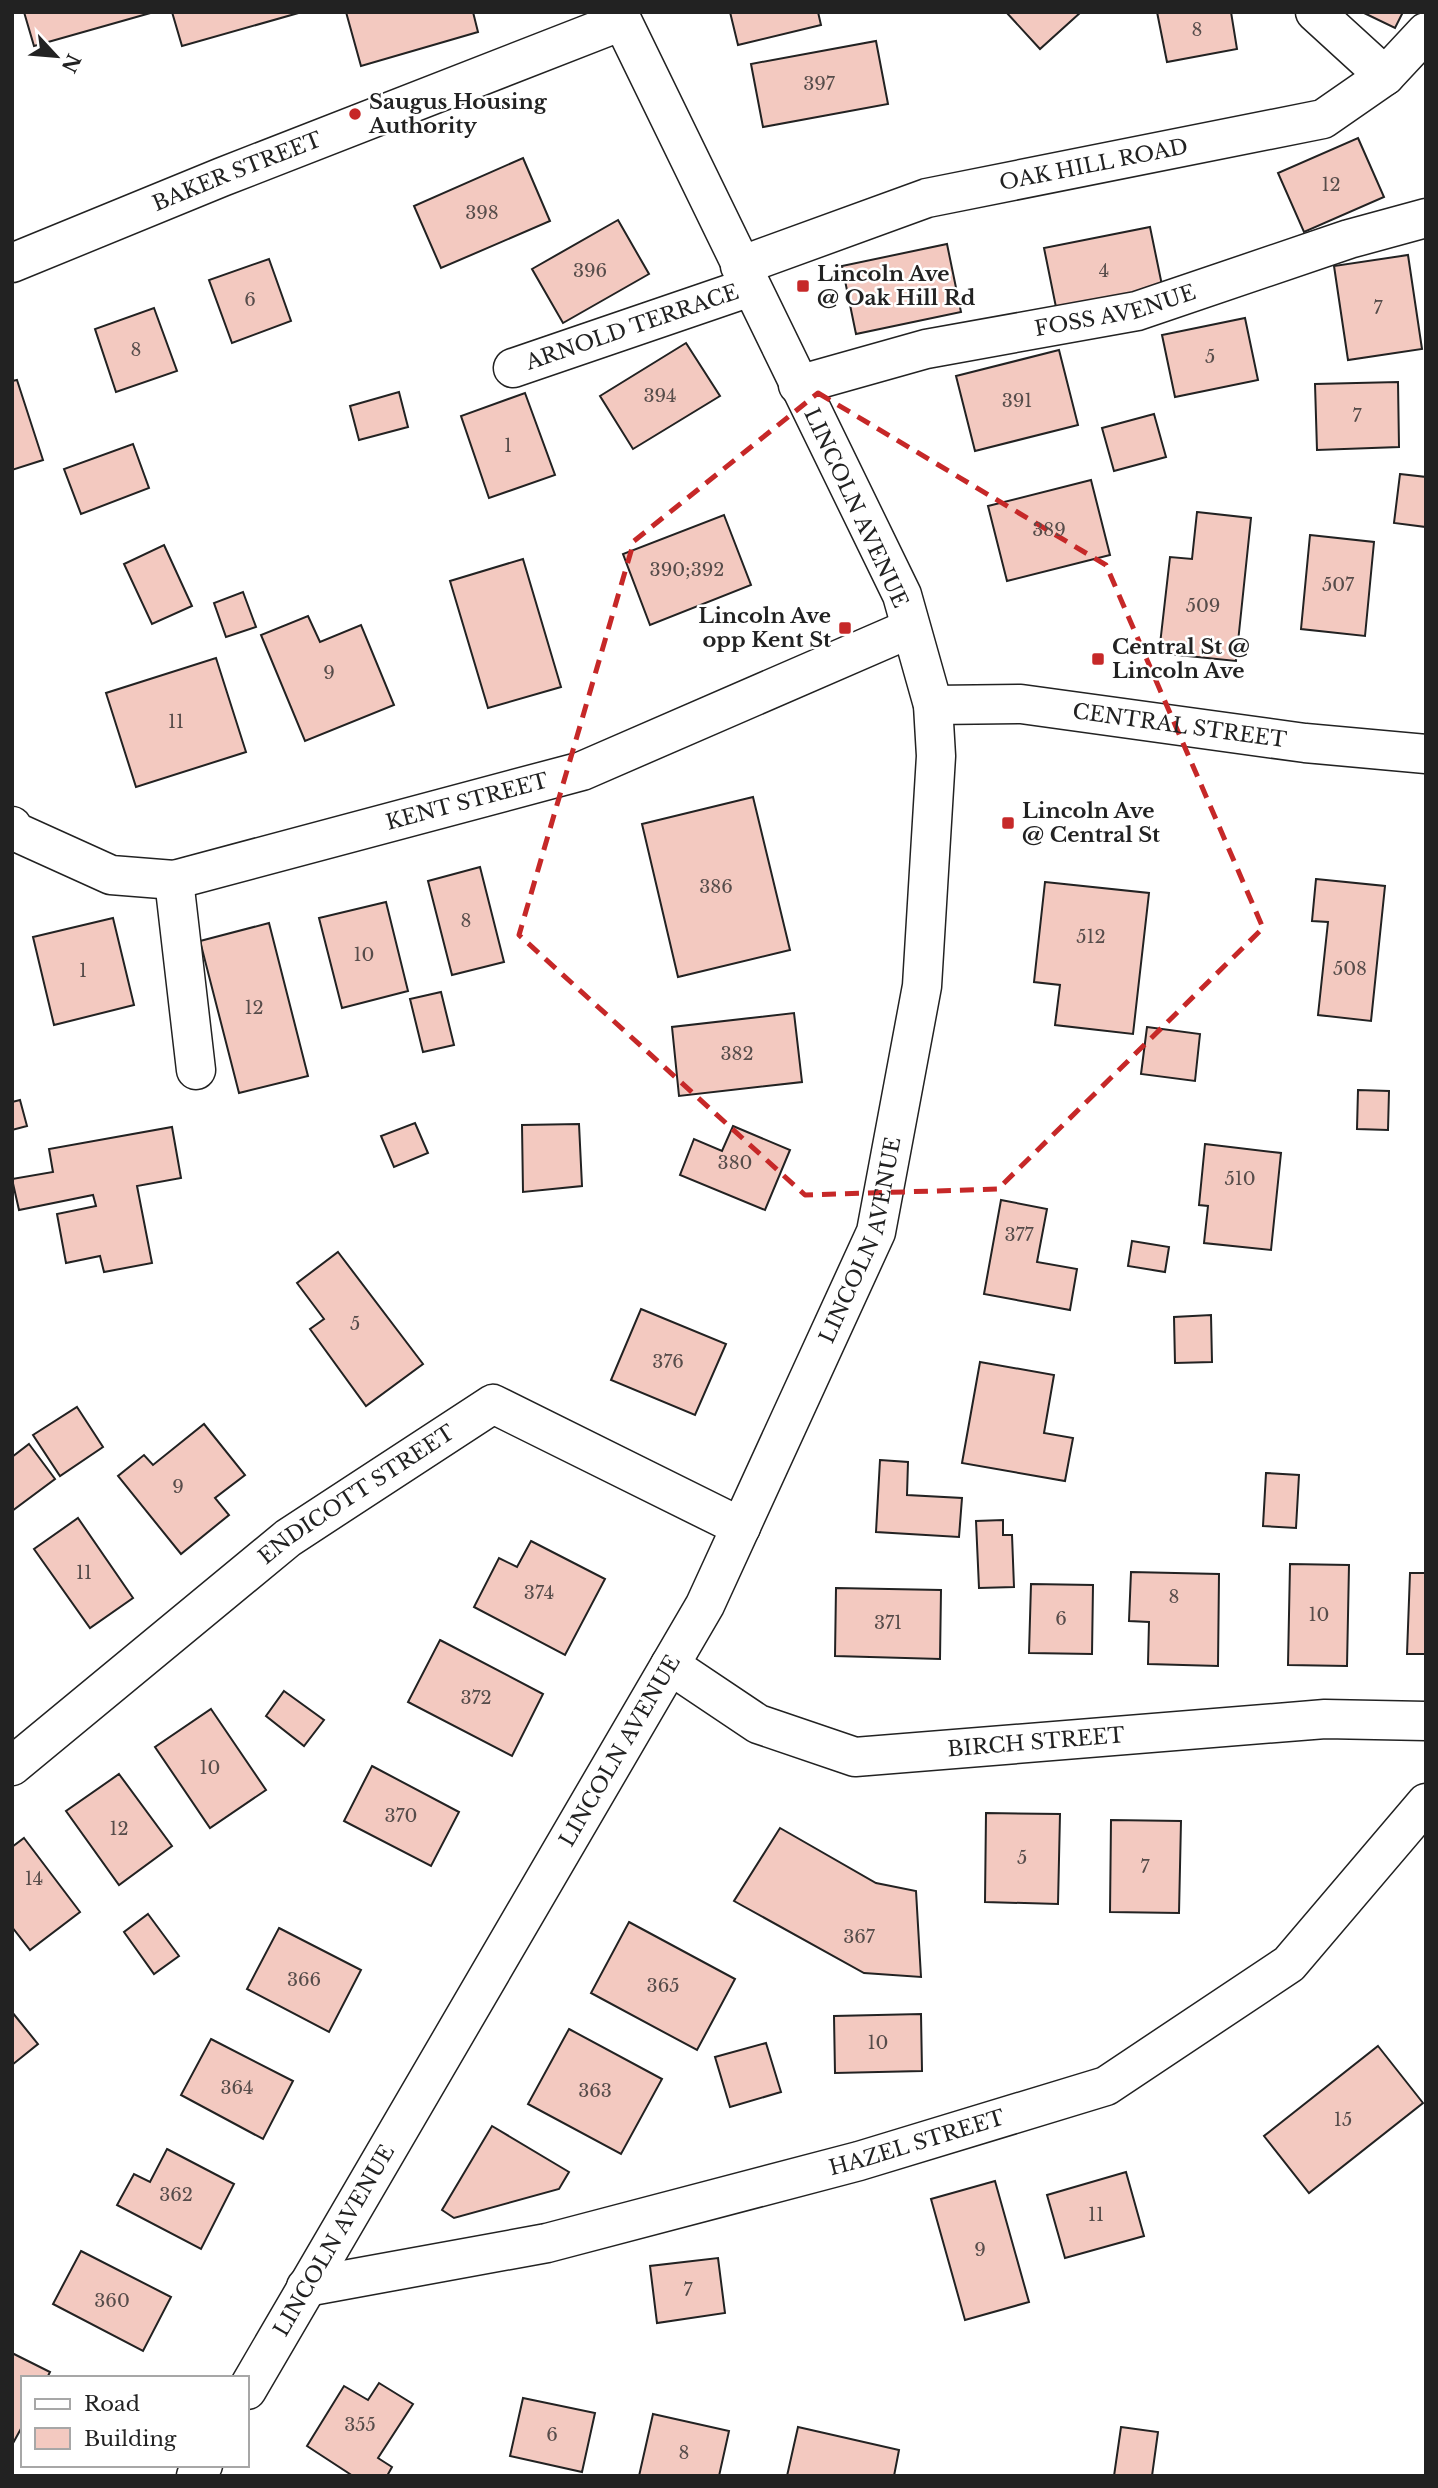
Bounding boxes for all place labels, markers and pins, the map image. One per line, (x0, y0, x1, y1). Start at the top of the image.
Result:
place label: Saugus Housing Authority (368, 89, 548, 139)
marker: Saugus Housing Authority (347, 106, 363, 122)
place label: Lincoln Ave @ Oak Hill Rd (817, 261, 976, 311)
marker: Lincoln Ave @ Oak Hill Rd (795, 278, 811, 294)
place label: Lincoln Ave opp Kent St (698, 603, 831, 653)
marker: Lincoln Ave opp Kent St (837, 620, 853, 636)
place label: Central St @ Lincoln Ave (1112, 634, 1250, 684)
marker: Central St @ Lincoln Ave (1090, 651, 1106, 667)
place label: Lincoln Ave @ Central St (1022, 798, 1160, 848)
marker: Lincoln Ave @ Central St (1000, 815, 1016, 831)

